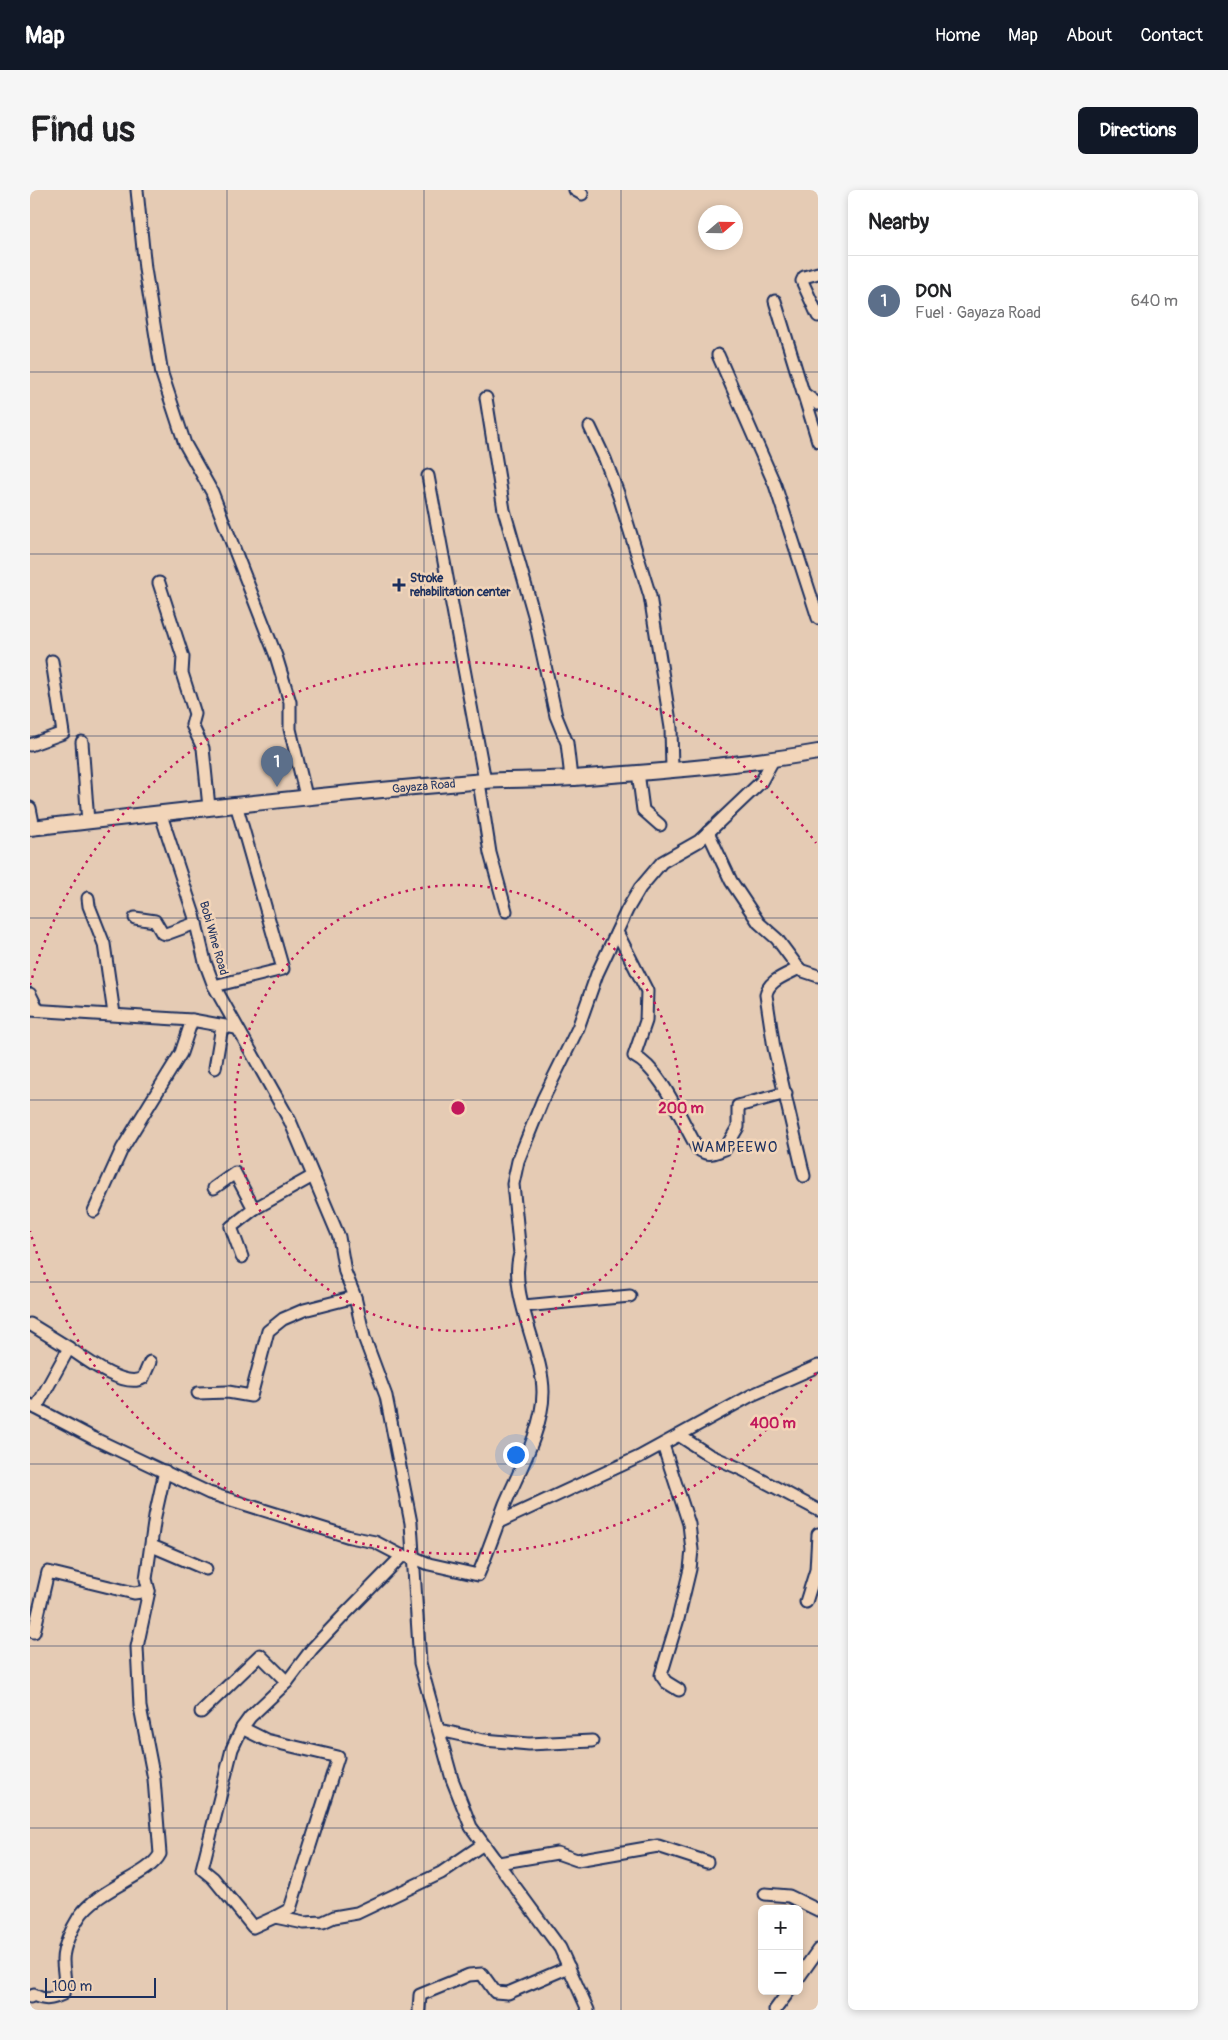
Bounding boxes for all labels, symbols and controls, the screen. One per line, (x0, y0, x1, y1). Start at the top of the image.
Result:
text: Map (25, 21, 65, 50)
text: Home (935, 24, 980, 47)
text: Map (1008, 24, 1038, 47)
text: About (1066, 24, 1112, 47)
text: Contact (1140, 24, 1203, 47)
button: Directions (1078, 107, 1198, 154)
text: Find us (30, 108, 135, 152)
north arrow (698, 205, 743, 250)
text: Nearby (868, 209, 929, 236)
text: DON (915, 279, 952, 303)
text: 1 (881, 291, 887, 311)
text: 640 m (1131, 291, 1178, 311)
text: Fuel · Gayaza Road (915, 303, 1041, 323)
place label: Stroke rehabilitation center (410, 571, 511, 600)
marker: Stroke rehabilitation center (392, 578, 406, 592)
pin: 1 (261, 746, 293, 787)
street label: Gayaza Road (391, 776, 456, 797)
street label: Bobi Wine Road (196, 899, 231, 977)
centre of rings (449, 1099, 467, 1117)
text: 200 m (658, 1099, 704, 1118)
district label: WAMPEEWO (692, 1138, 778, 1157)
text: 400 m (750, 1414, 796, 1433)
your location (503, 1442, 529, 1468)
map controls (758, 1905, 803, 1995)
button: + (758, 1905, 803, 1950)
button: − (758, 1950, 803, 1995)
scale bar (45, 1975, 156, 1998)
text: 100 m (52, 1978, 92, 1995)

